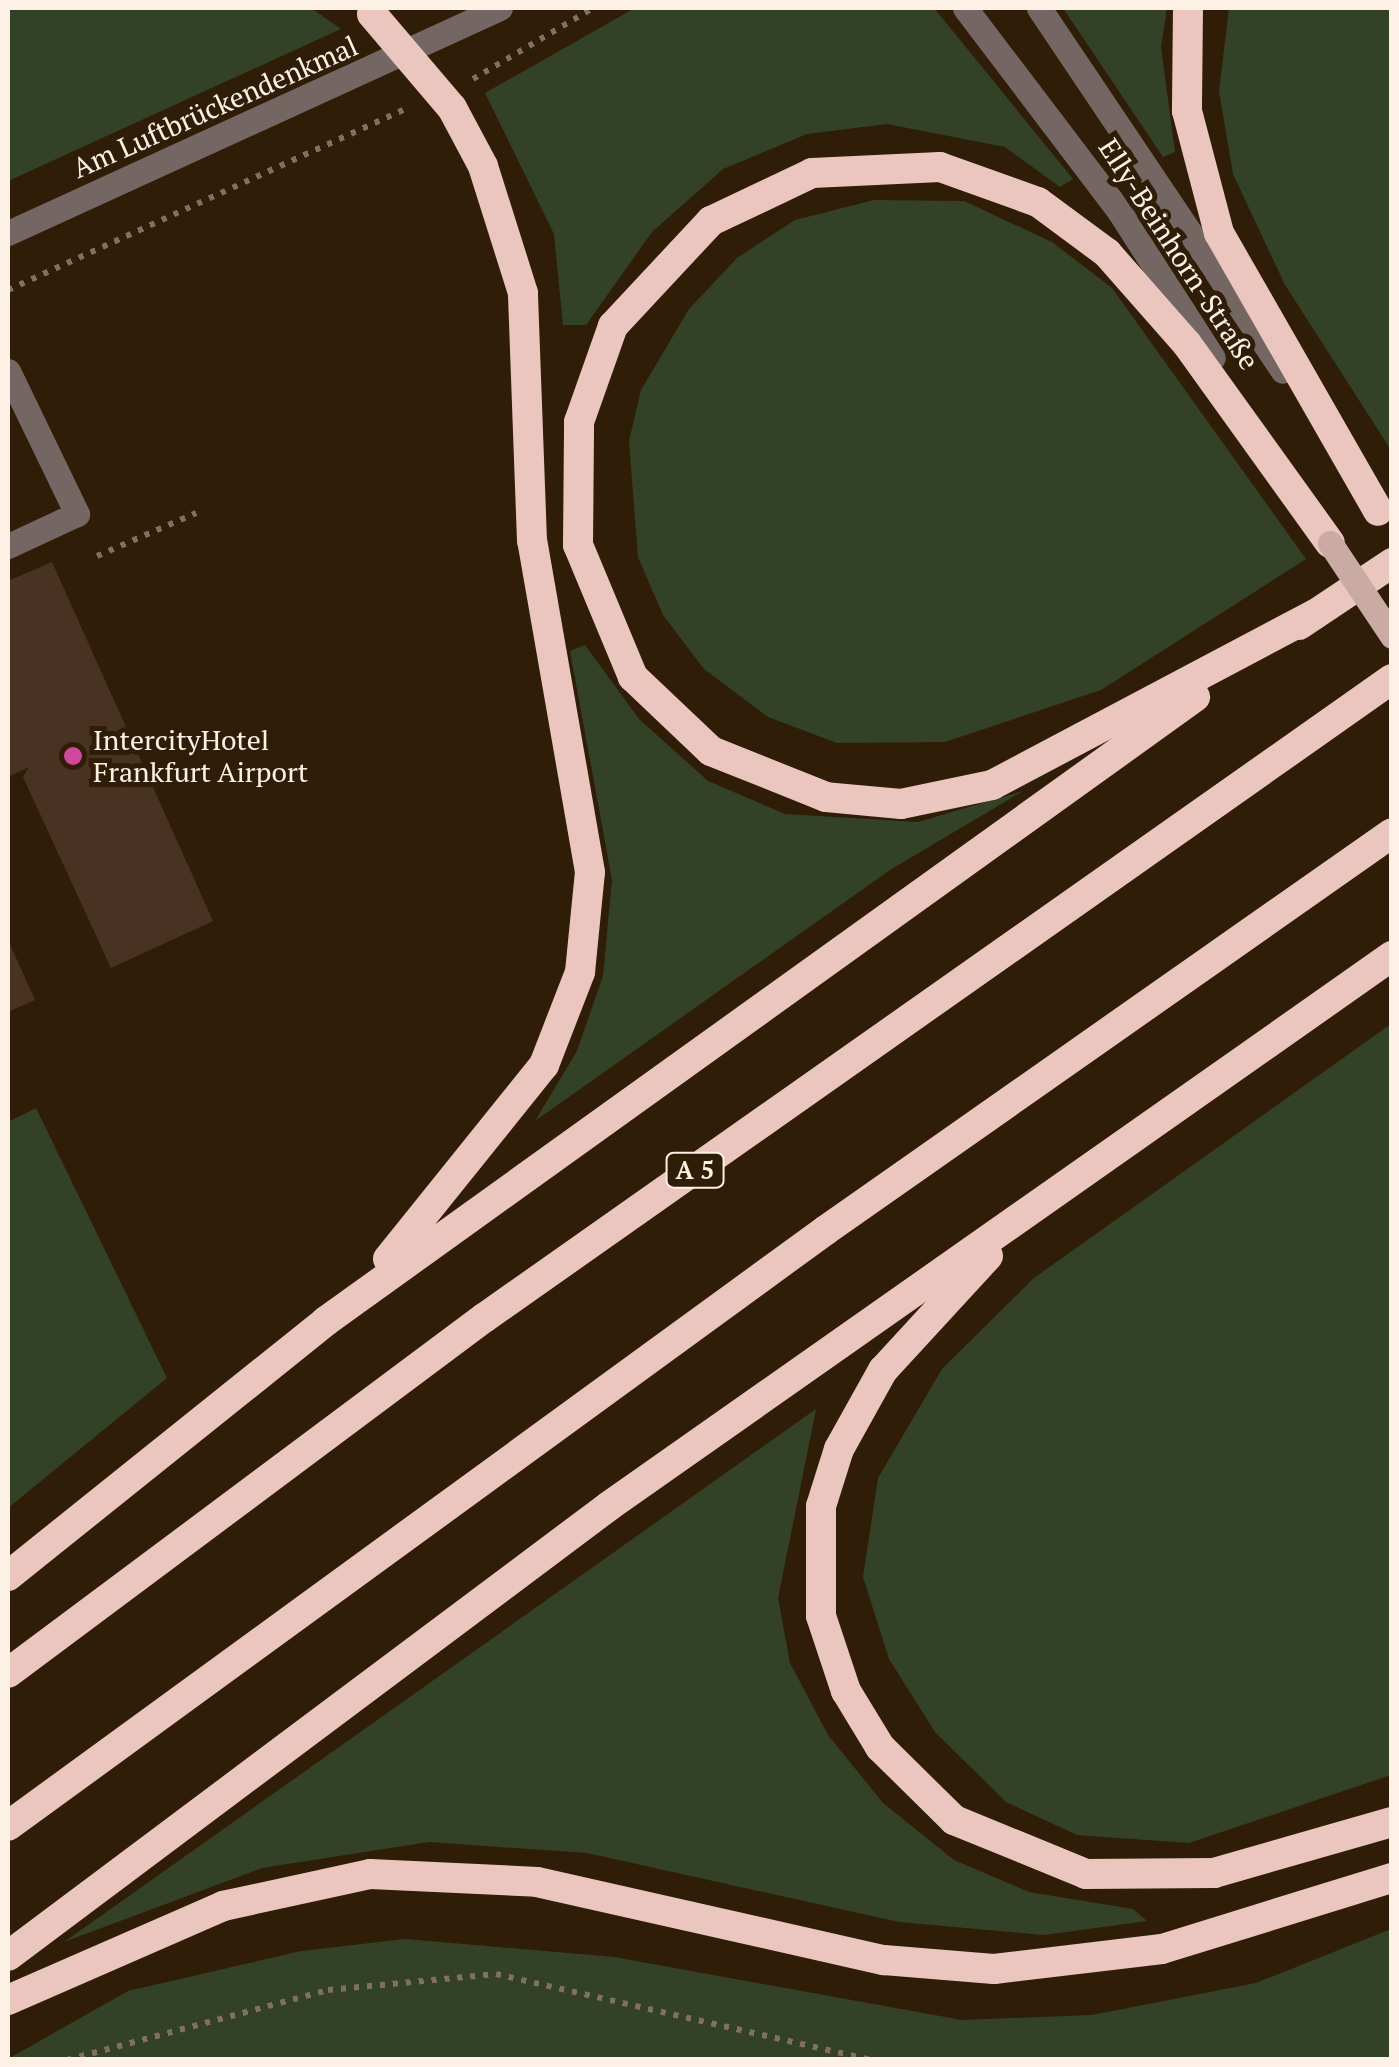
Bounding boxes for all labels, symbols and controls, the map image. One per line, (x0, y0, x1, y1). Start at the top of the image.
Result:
street label: Am Luftbrückendenkmal (67, 29, 363, 185)
street label: Elly-Beinhorn-Straße (1092, 132, 1266, 376)
place label: IntercityHotel Frankfurt Airport (93, 723, 309, 789)
marker: IntercityHotel Frankfurt Airport (62, 745, 84, 767)
road number: A 5 (665, 1150, 725, 1190)

